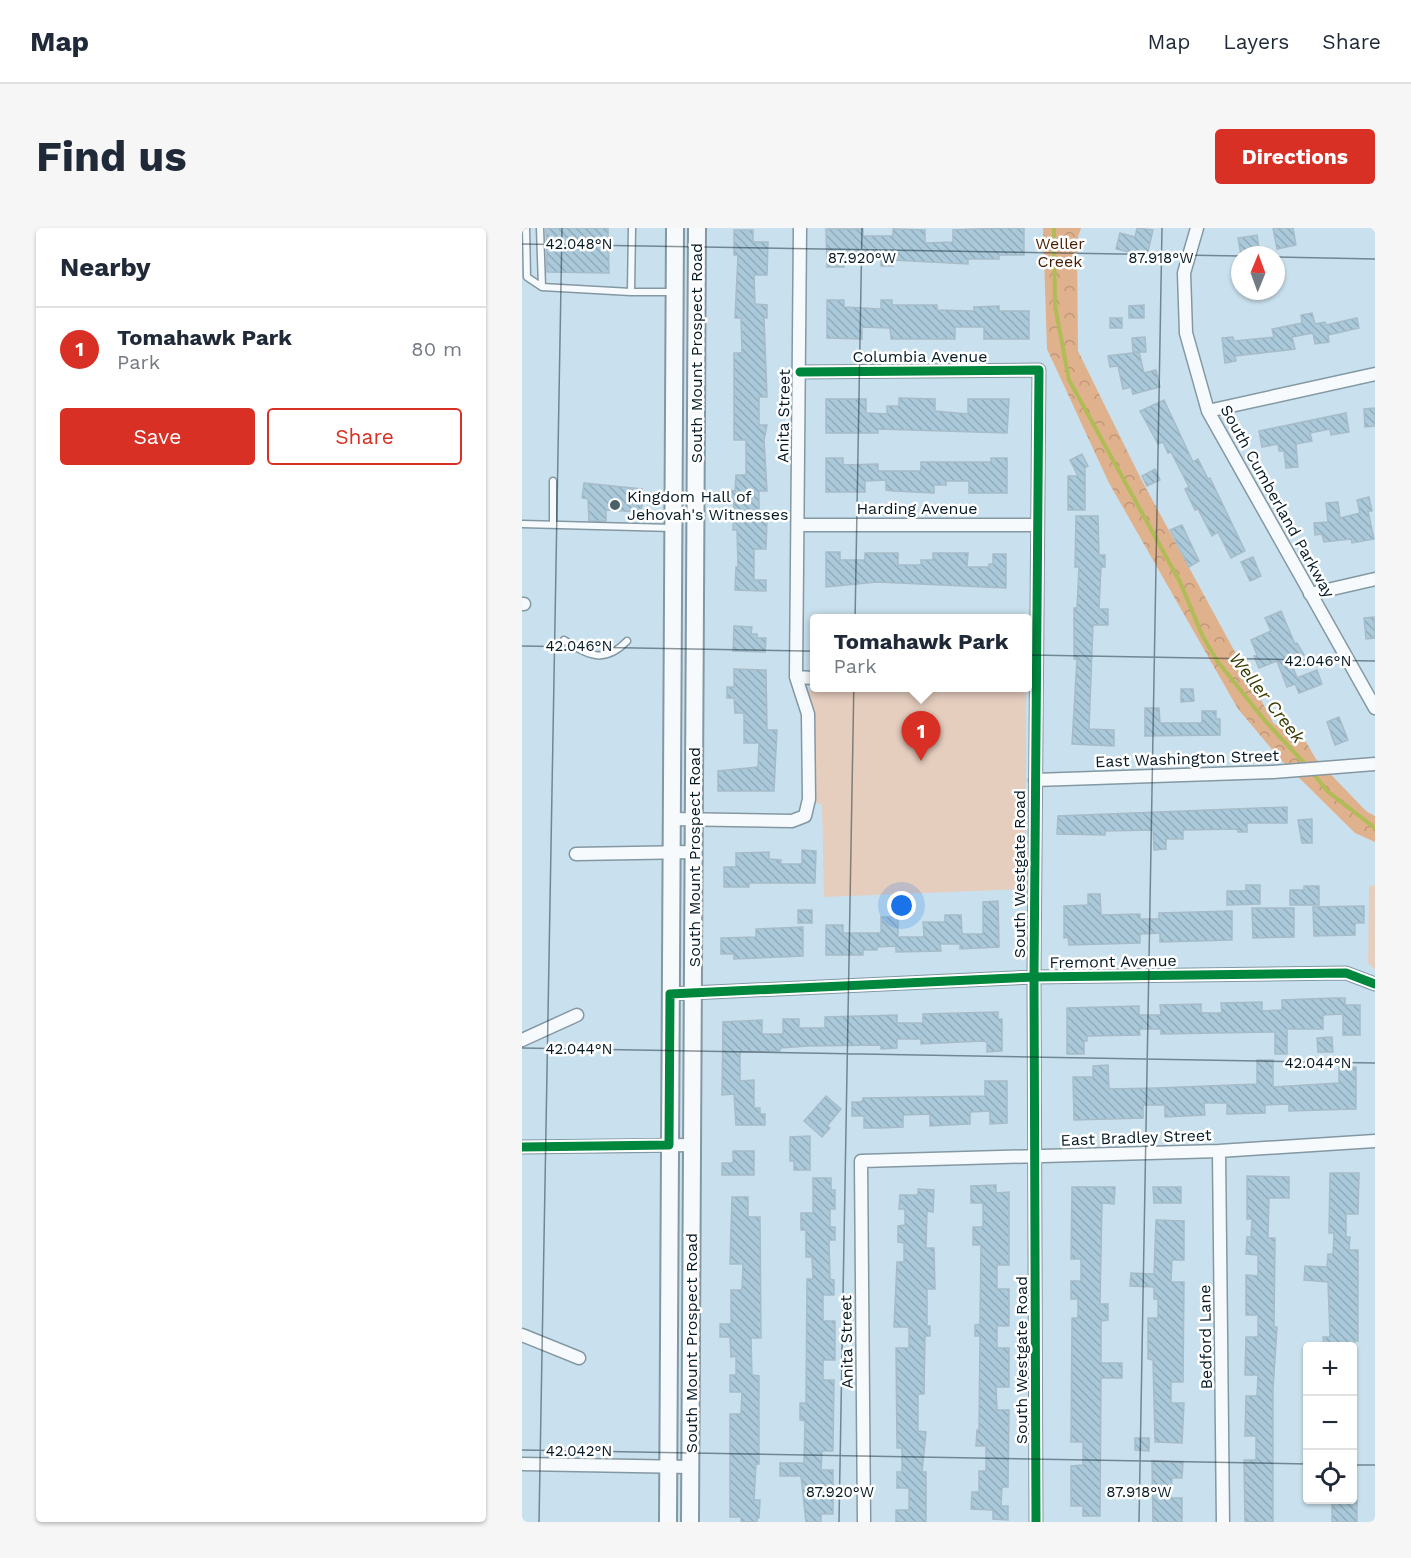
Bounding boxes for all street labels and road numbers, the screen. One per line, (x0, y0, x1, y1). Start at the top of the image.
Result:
street label: South Mount Prospect Road (687, 243, 706, 463)
street label: Columbia Avenue (853, 347, 987, 366)
street label: Anita Street (773, 369, 794, 463)
street label: South Cumberland Parkway (1217, 402, 1339, 602)
street label: Harding Avenue (856, 499, 978, 518)
street label: East Washington Street (1095, 746, 1280, 771)
street label: South Mount Prospect Road (685, 747, 704, 967)
street label: South Westgate Road (1010, 790, 1029, 958)
street label: Fremont Avenue (1049, 951, 1177, 972)
street label: East Bradley Street (1060, 1125, 1212, 1150)
street label: South Mount Prospect Road (682, 1233, 701, 1453)
street label: South Westgate Road (1012, 1276, 1031, 1444)
street label: Bedford Lane (1195, 1284, 1216, 1390)
street label: Anita Street (836, 1295, 857, 1389)

